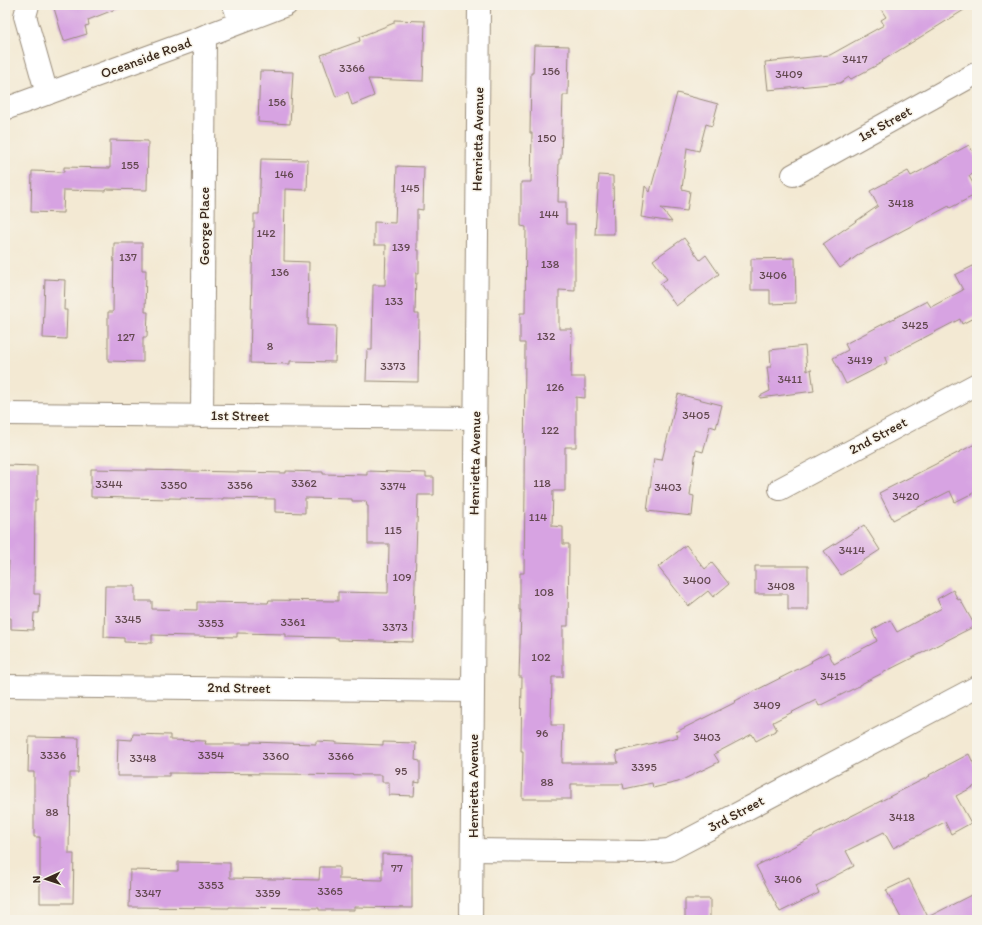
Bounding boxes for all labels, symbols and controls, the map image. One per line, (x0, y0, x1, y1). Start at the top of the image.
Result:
street label: Oceanside Road (98, 34, 194, 82)
house number: 3417 (842, 52, 868, 66)
house number: 3366 (339, 61, 365, 75)
house number: 156 (542, 64, 560, 78)
house number: 3409 (775, 67, 803, 81)
street label: Henrietta Avenue (469, 86, 487, 191)
house number: 156 (268, 95, 286, 109)
street label: 1st Street (855, 102, 915, 146)
house number: 150 (537, 131, 557, 145)
house number: 155 (121, 158, 139, 172)
house number: 146 (274, 167, 294, 181)
house number: 145 (400, 181, 420, 195)
street label: George Place (196, 186, 213, 265)
house number: 3418 (888, 196, 914, 210)
house number: 144 (539, 207, 559, 221)
house number: 142 (256, 226, 276, 240)
house number: 139 (392, 240, 410, 254)
house number: 137 (119, 250, 137, 264)
house number: 138 (541, 257, 560, 271)
house number: 136 (271, 265, 289, 279)
house number: 3406 (759, 268, 787, 282)
house number: 133 (385, 294, 404, 308)
house number: 3425 (902, 318, 928, 332)
house number: 132 (537, 329, 556, 343)
house number: 127 (117, 330, 135, 344)
house number: 8 (267, 339, 274, 353)
house number: 3419 (847, 353, 873, 367)
house number: 3373 (380, 359, 406, 373)
house number: 3411 (778, 372, 803, 386)
house number: 126 (546, 380, 564, 394)
street label: 1st Street (211, 407, 269, 425)
house number: 3405 (682, 408, 710, 422)
street label: Henrietta Avenue (466, 410, 484, 515)
street label: 2nd Street (846, 414, 910, 458)
house number: 122 (541, 423, 560, 437)
house number: 3362 (291, 476, 318, 490)
house number: 118 (533, 476, 551, 490)
house number: 3344 (95, 477, 123, 491)
house number: 3350 (161, 478, 187, 492)
house number: 3356 (227, 478, 253, 492)
house number: 3374 (380, 479, 406, 493)
house number: 3403 (654, 480, 682, 494)
house number: 3420 (892, 489, 920, 503)
house number: 114 (529, 510, 547, 524)
house number: 115 (384, 523, 402, 537)
house number: 3414 (839, 543, 865, 557)
house number: 109 (392, 570, 412, 584)
house number: 3400 (683, 573, 711, 587)
house number: 3408 (767, 579, 795, 593)
house number: 108 (534, 585, 554, 599)
house number: 3345 (115, 612, 141, 626)
house number: 3361 (281, 615, 306, 629)
house number: 3353 (198, 616, 224, 630)
house number: 3373 (382, 620, 408, 634)
house number: 102 (531, 650, 551, 664)
house number: 3415 (820, 669, 846, 683)
street label: 2nd Street (207, 679, 271, 697)
house number: 3409 (753, 698, 781, 712)
house number: 96 (536, 726, 548, 740)
house number: 3403 (693, 730, 721, 744)
street label: Henrietta Avenue (465, 734, 482, 838)
house number: 3336 (40, 748, 66, 762)
house number: 3354 (198, 748, 224, 762)
house number: 3360 (263, 749, 289, 763)
house number: 3366 (328, 749, 354, 763)
house number: 3348 (130, 751, 157, 765)
house number: 3395 (631, 760, 657, 774)
house number: 95 (395, 764, 407, 778)
house number: 88 (540, 775, 554, 789)
street label: 3rd Street (705, 792, 767, 836)
house number: 88 (45, 805, 59, 819)
house number: 3418 (889, 810, 915, 824)
north arrow (26, 859, 66, 899)
house number: 77 (391, 861, 403, 875)
house number: 3406 (774, 872, 802, 886)
text: N (30, 875, 43, 884)
house number: 3353 (198, 878, 224, 892)
house number: 3365 (317, 884, 343, 898)
house number: 3347 (135, 886, 161, 900)
house number: 3359 (255, 886, 281, 900)

